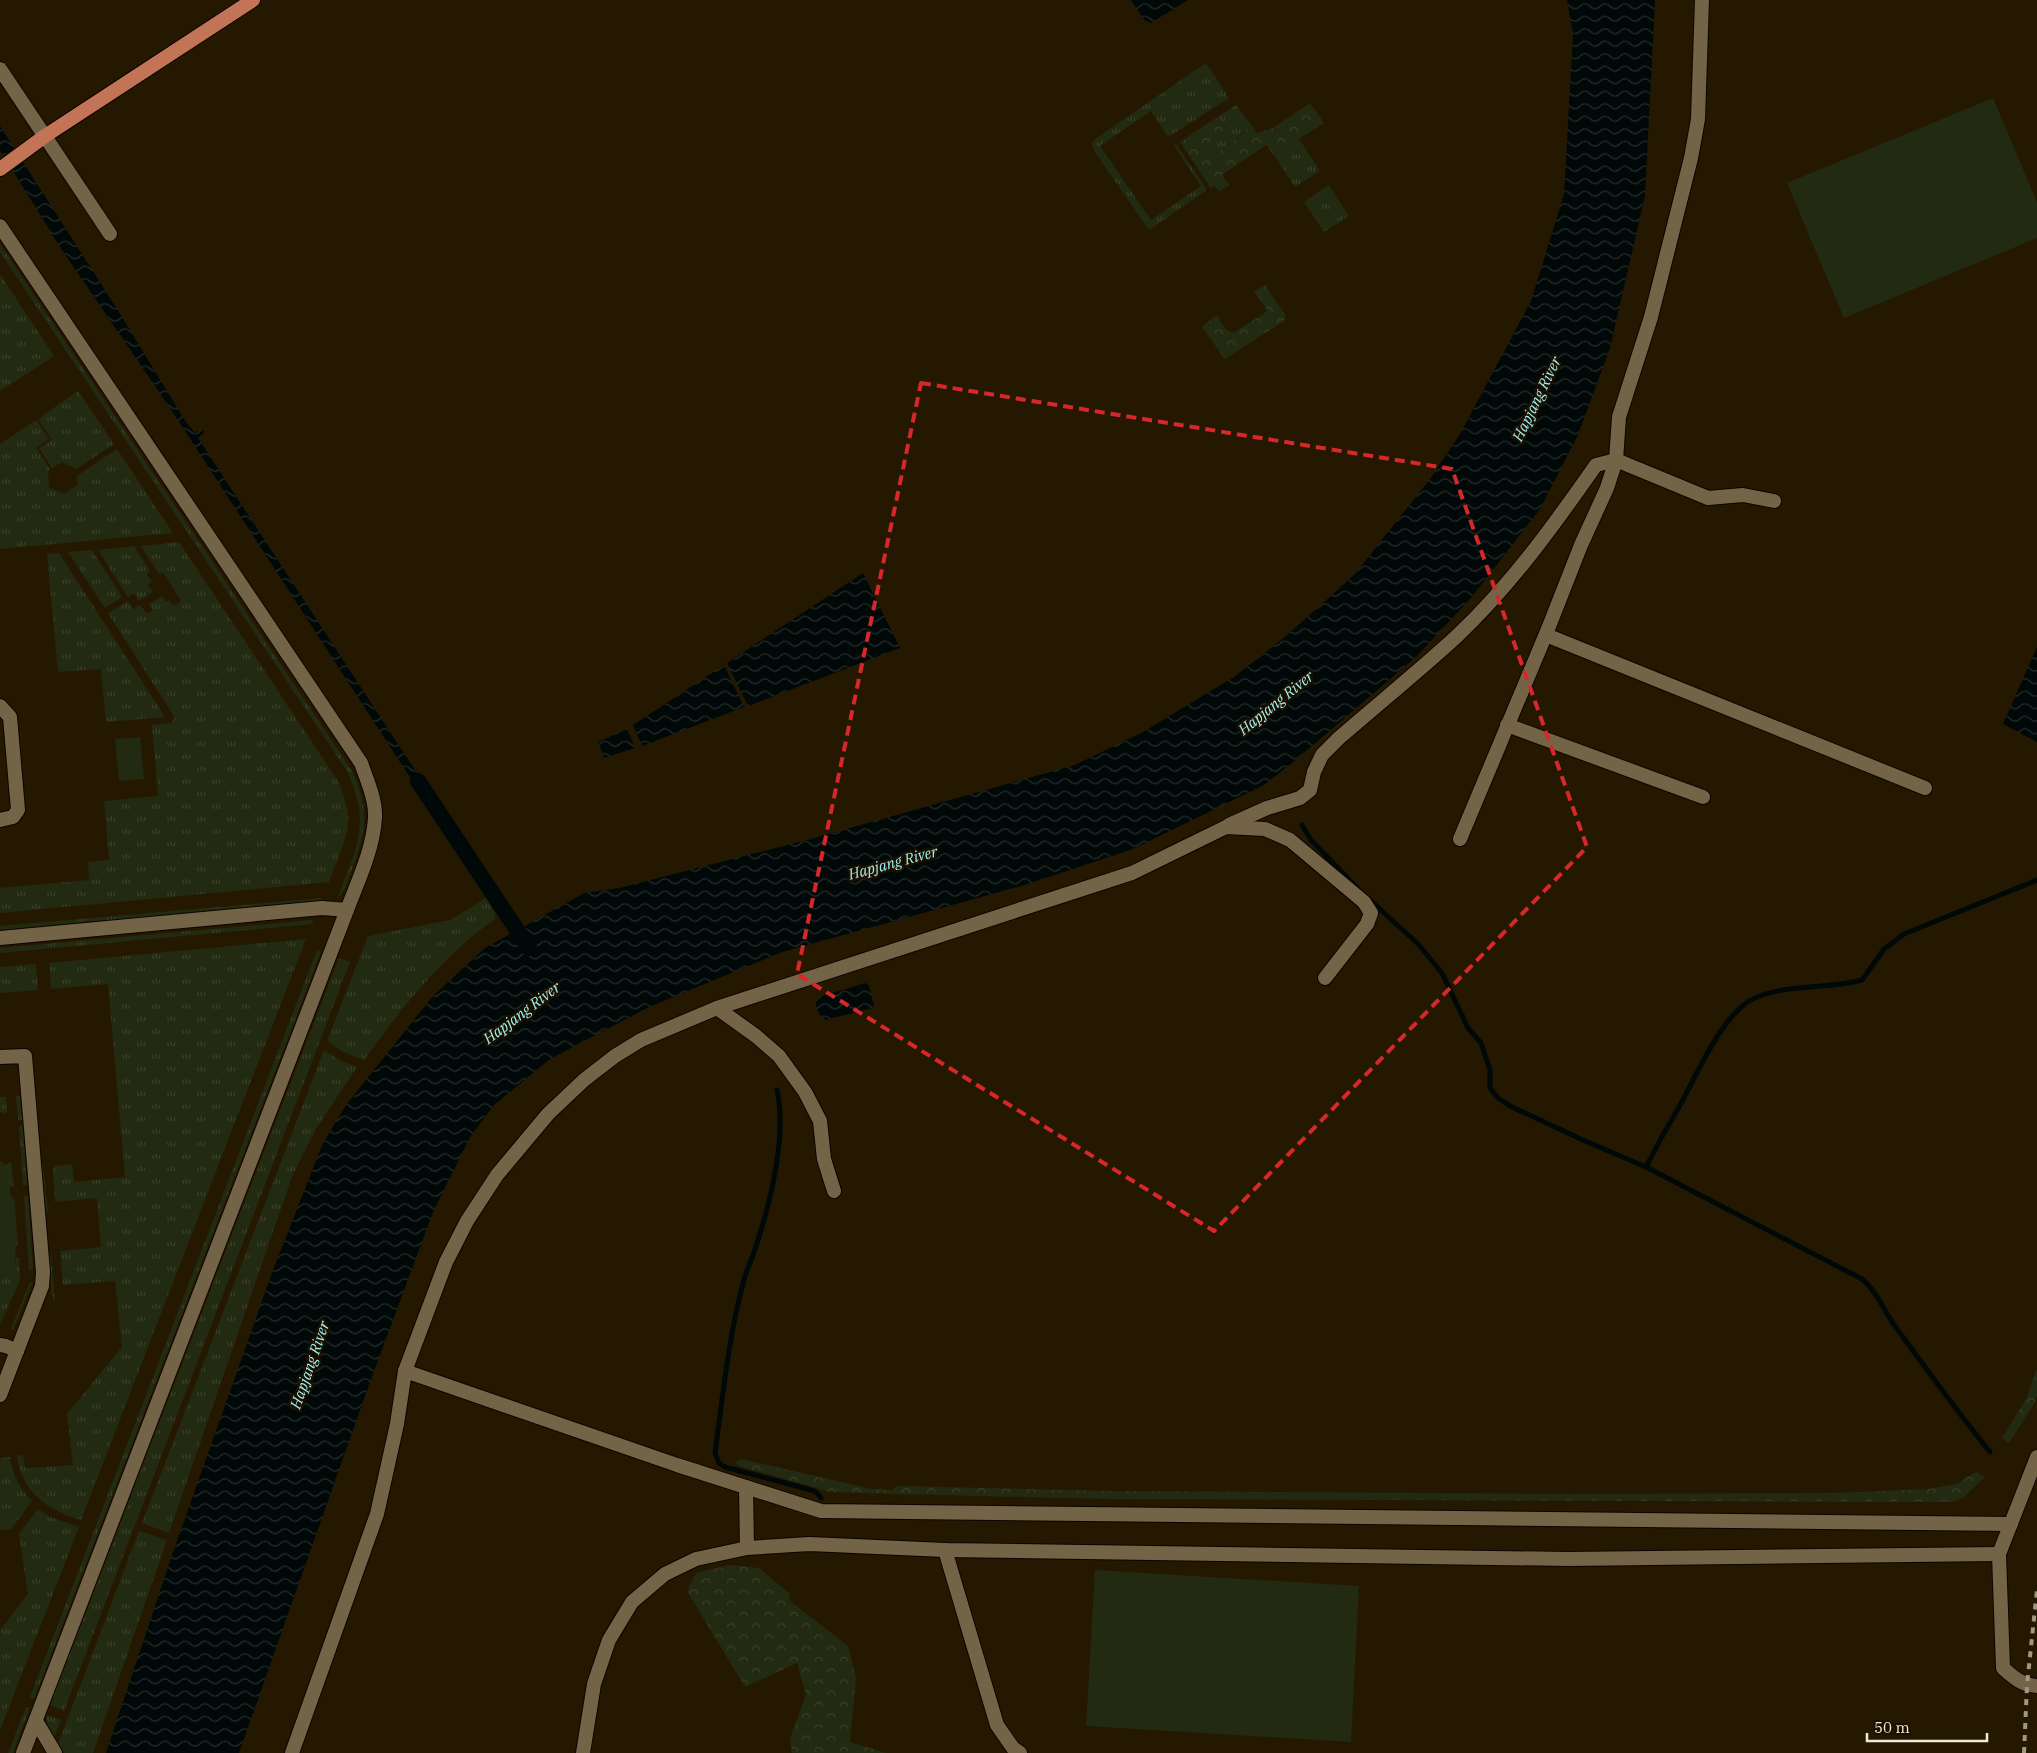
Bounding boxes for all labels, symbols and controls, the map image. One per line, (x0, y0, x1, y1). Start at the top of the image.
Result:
water label: Hapjang River (1507, 353, 1565, 445)
water label: Hapjang River (1233, 666, 1318, 740)
water label: Hapjang River (845, 841, 940, 884)
water label: Hapjang River (479, 977, 564, 1048)
water label: Hapjang River (285, 1318, 334, 1412)
scale bar (1867, 1710, 1987, 1742)
text: 50 m (1874, 1718, 1910, 1737)

